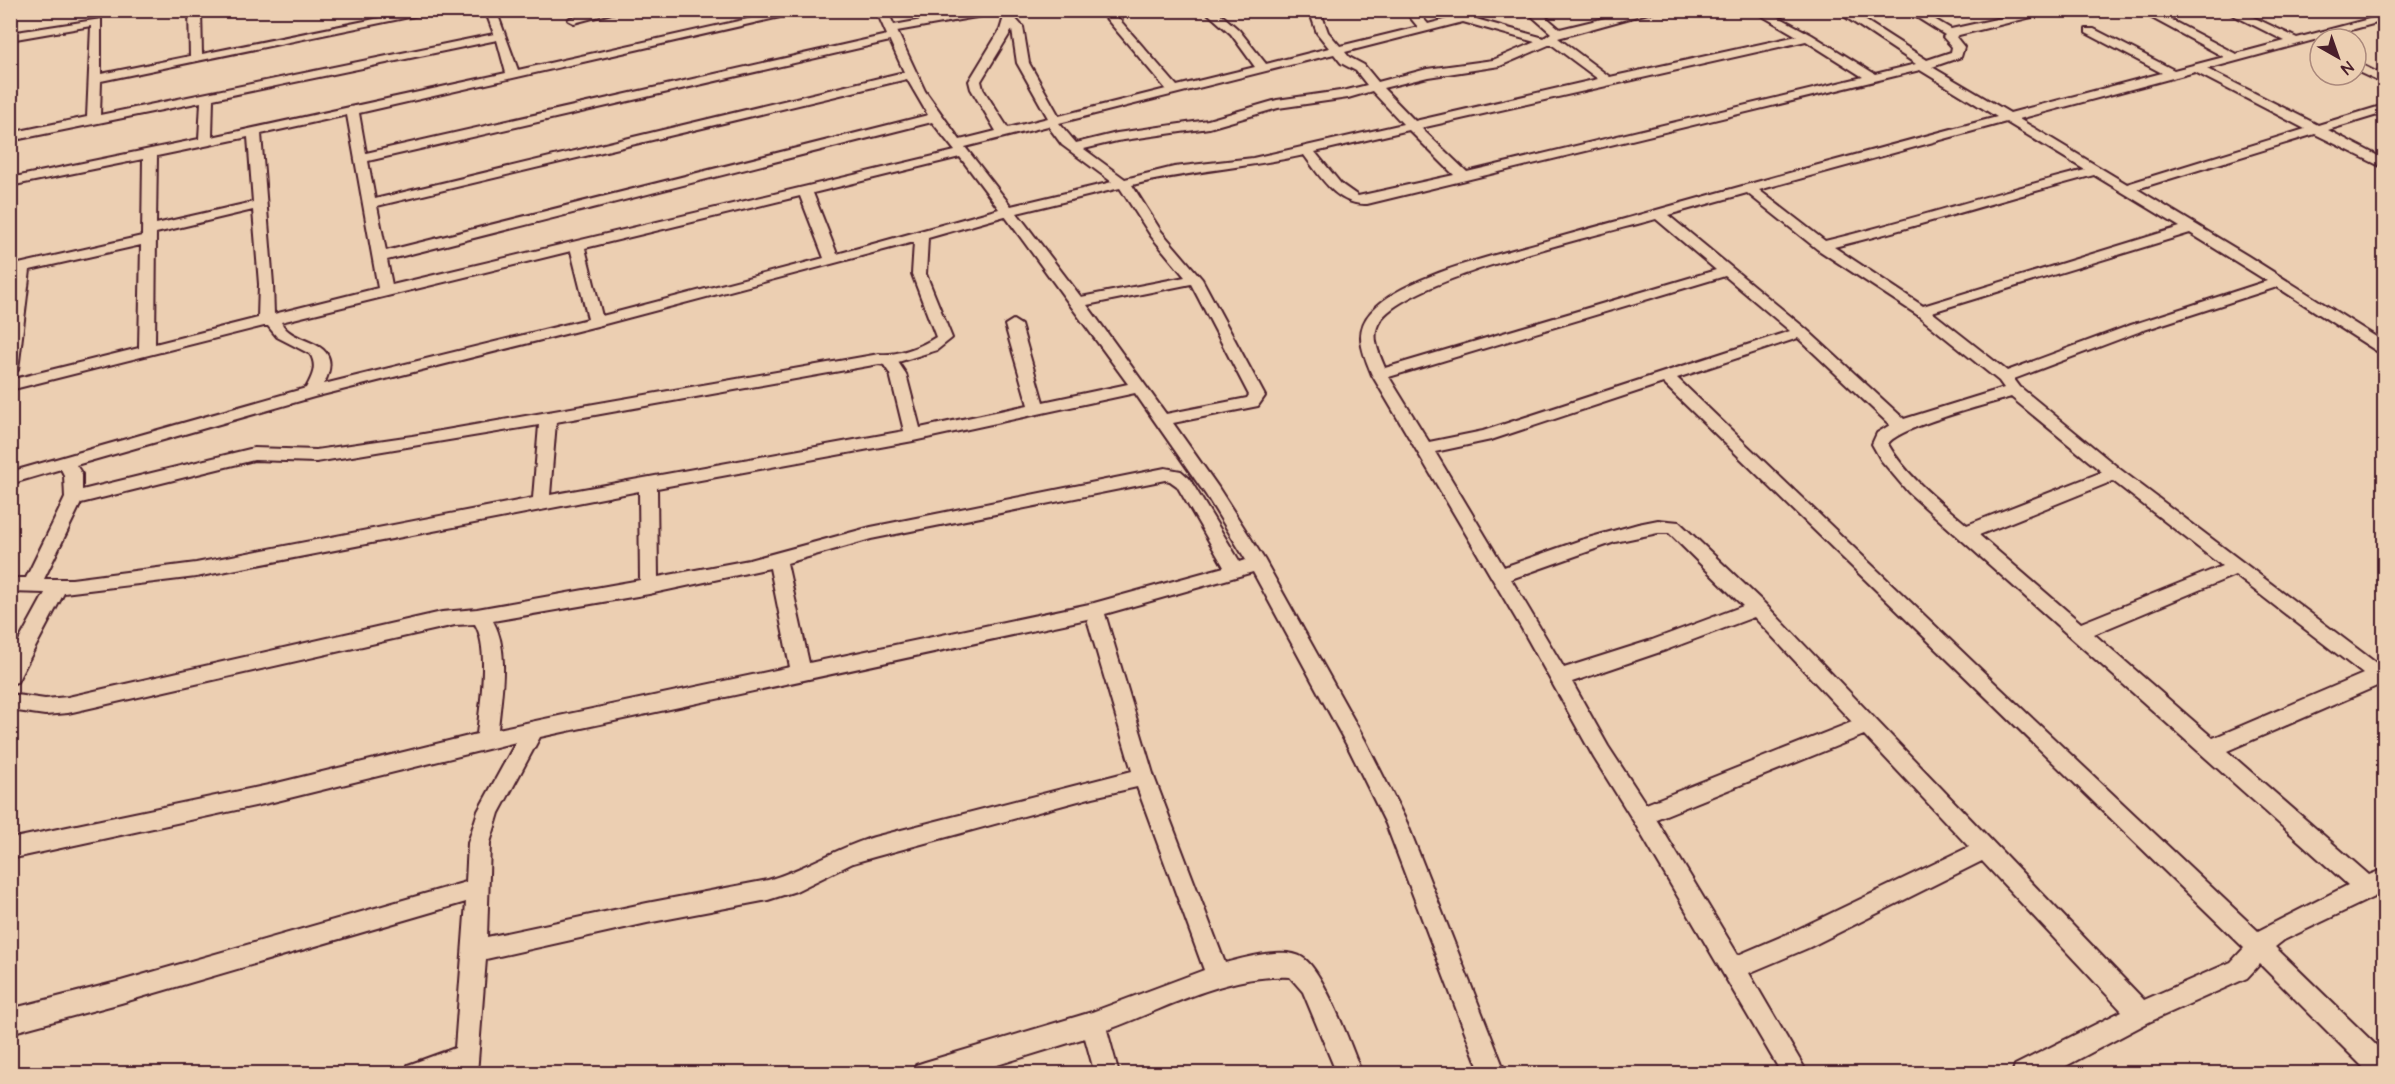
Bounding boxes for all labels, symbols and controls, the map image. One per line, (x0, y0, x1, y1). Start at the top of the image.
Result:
north arrow (2308, 27, 2368, 87)
text: N (2336, 56, 2358, 79)

